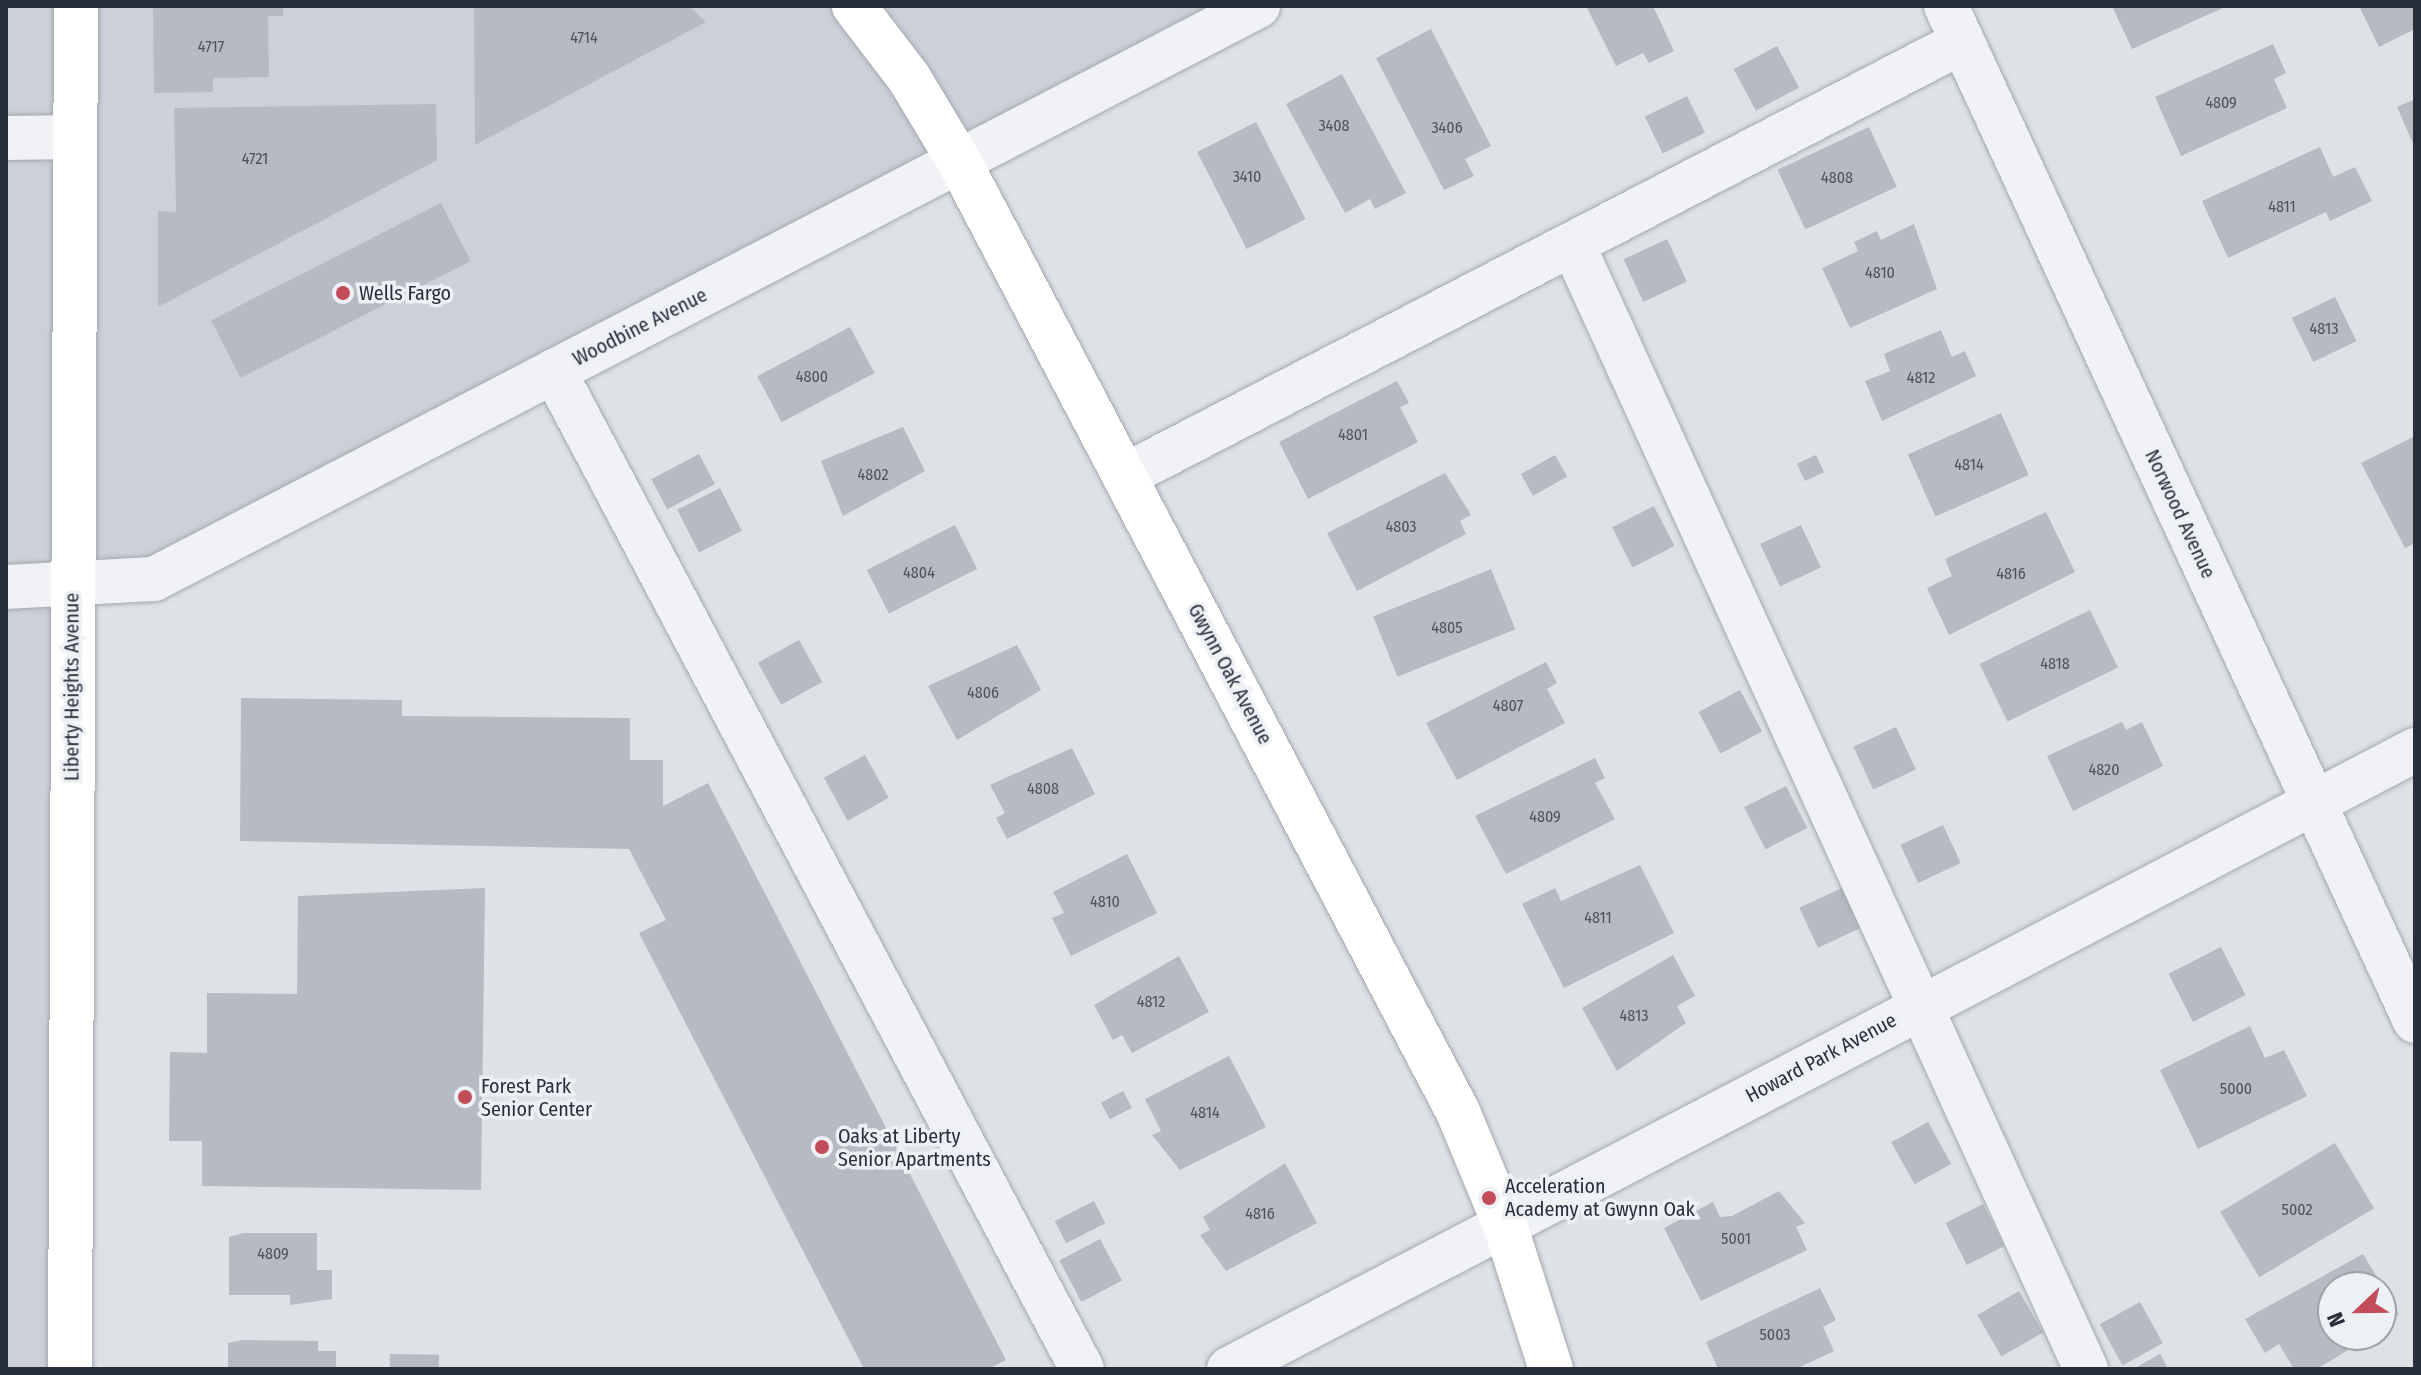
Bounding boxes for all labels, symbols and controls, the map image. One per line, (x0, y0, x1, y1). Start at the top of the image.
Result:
house number: 4714 (570, 28, 598, 48)
house number: 4717 (198, 37, 224, 57)
house number: 4809 (2205, 93, 2237, 113)
house number: 3408 (1318, 116, 1350, 136)
house number: 3406 (1431, 118, 1463, 138)
house number: 4721 (242, 149, 268, 169)
house number: 3410 (1233, 167, 1261, 187)
house number: 4808 (1821, 168, 1853, 188)
house number: 4811 (2268, 197, 2296, 217)
house number: 4810 (1865, 263, 1895, 283)
place label: Wells Fargo (359, 281, 451, 305)
street label: Woodbine Avenue (569, 283, 711, 371)
marker: Wells Fargo (334, 284, 352, 302)
house number: 4813 (2310, 319, 2338, 339)
house number: 4800 (796, 367, 828, 387)
house number: 4812 (1907, 368, 1935, 388)
house number: 4801 (1338, 425, 1368, 445)
street label: Norwood Avenue (2140, 446, 2220, 582)
house number: 4814 (1954, 455, 1984, 475)
house number: 4802 (858, 465, 888, 485)
house number: 4803 (1385, 517, 1417, 537)
house number: 4804 (903, 563, 935, 583)
house number: 4816 (1996, 564, 2026, 584)
street label: Liberty Heights Avenue (60, 593, 84, 781)
street label: Gwynn Oak Avenue (1183, 600, 1277, 748)
house number: 4805 (1431, 618, 1463, 638)
house number: 4818 (2040, 654, 2070, 674)
house number: 4806 (967, 683, 999, 703)
house number: 4807 (1493, 696, 1523, 716)
house number: 4820 (2088, 760, 2120, 780)
house number: 4808 (1027, 779, 1059, 799)
house number: 4809 (1529, 807, 1561, 827)
house number: 4810 (1090, 892, 1120, 912)
house number: 4811 (1584, 908, 1612, 928)
house number: 4812 (1137, 992, 1165, 1012)
house number: 4813 (1620, 1006, 1648, 1026)
street label: Howard Park Avenue (1741, 1008, 1901, 1108)
place label: Forest Park Senior Center (481, 1074, 592, 1121)
house number: 5000 (2220, 1079, 2252, 1099)
marker: Forest Park Senior Center (456, 1088, 474, 1106)
house number: 4814 (1190, 1103, 1220, 1123)
place label: Oaks at Liberty Senior Apartments (838, 1124, 991, 1171)
marker: Oaks at Liberty Senior Apartments (813, 1138, 831, 1156)
place label: Acceleration Academy at Gwynn Oak (1505, 1174, 1695, 1221)
marker: Acceleration Academy at Gwynn Oak (1480, 1189, 1498, 1207)
house number: 5002 (2282, 1200, 2312, 1220)
house number: 4816 (1245, 1204, 1275, 1224)
house number: 5001 (1721, 1229, 1751, 1249)
house number: 4809 (257, 1244, 289, 1264)
north arrow (2317, 1271, 2397, 1351)
text: N (2321, 1308, 2351, 1331)
house number: 5003 (1759, 1325, 1791, 1345)

